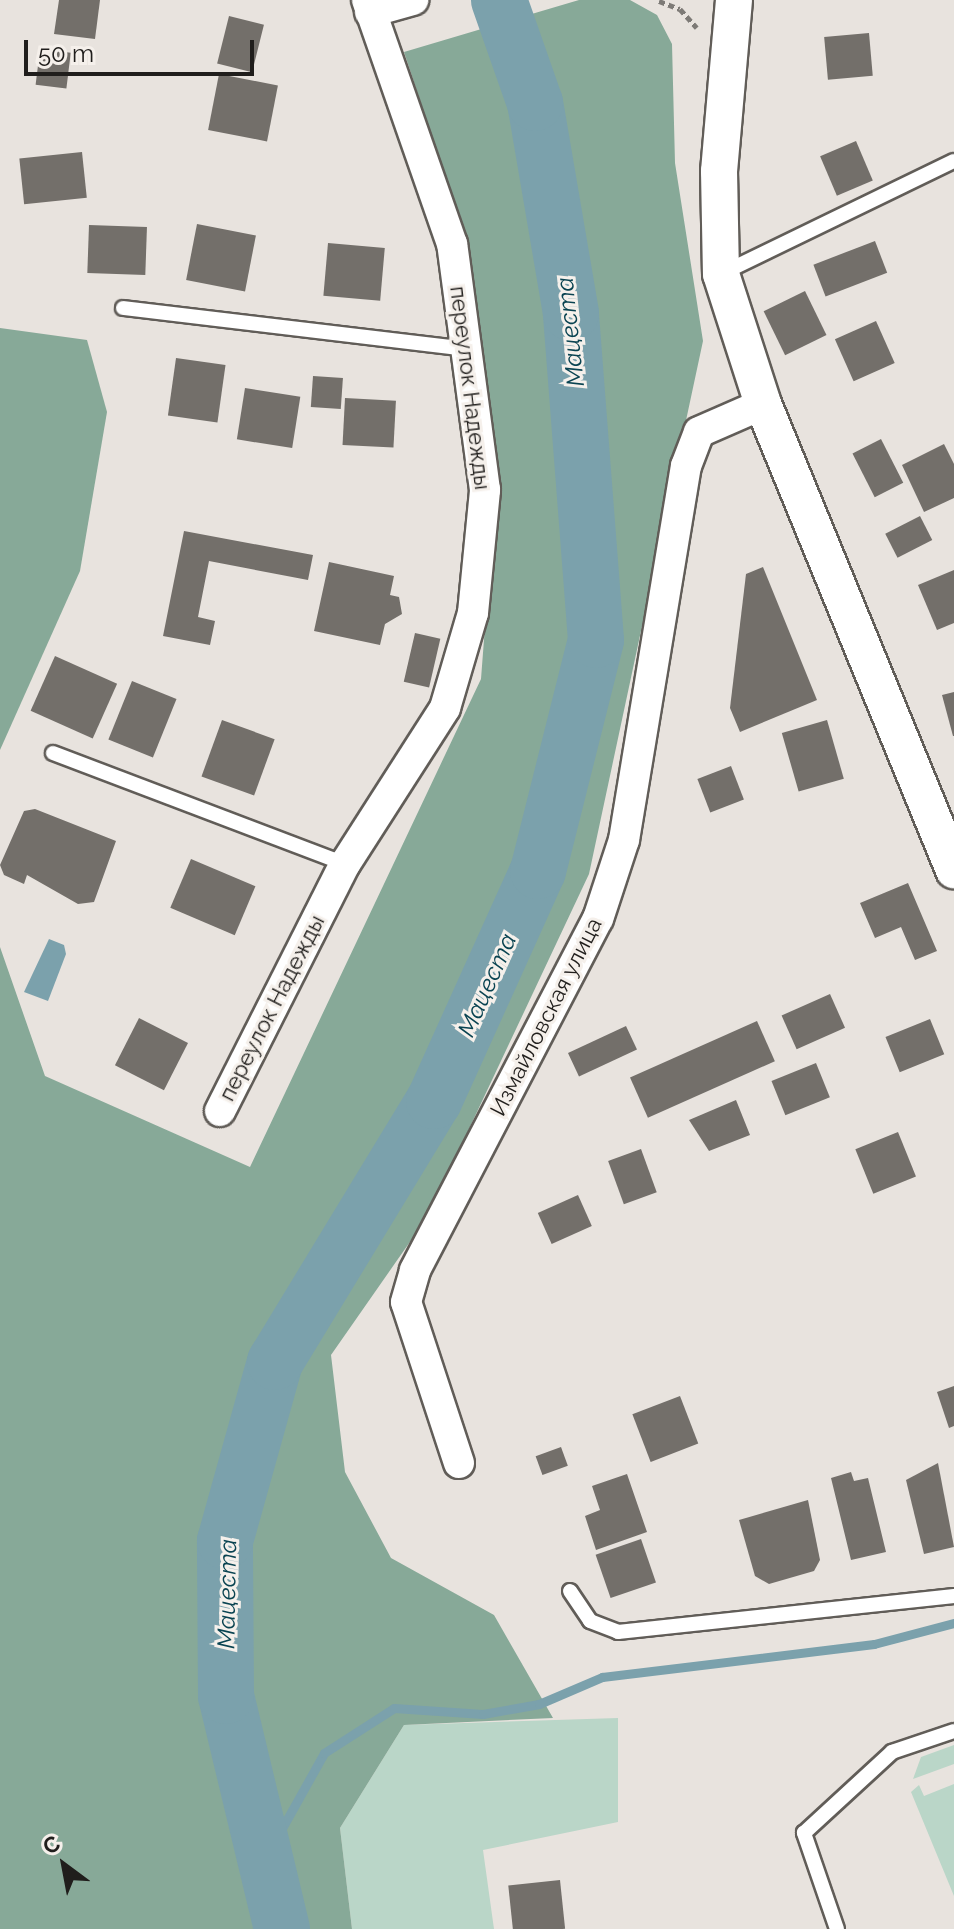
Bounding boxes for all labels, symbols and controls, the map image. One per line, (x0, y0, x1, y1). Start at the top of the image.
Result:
scale bar (28, 24, 258, 74)
text: 50 m (38, 39, 94, 68)
water label: Мацеста (550, 276, 590, 388)
street label: переулок Надежды (444, 285, 496, 491)
street label: переулок Надежды (214, 911, 330, 1105)
street label: Измайловская улица (484, 913, 608, 1121)
water label: Мацеста (451, 929, 523, 1041)
water label: Мацеста (212, 1539, 242, 1649)
north arrow (24, 1825, 104, 1905)
text: С (38, 1830, 65, 1860)

